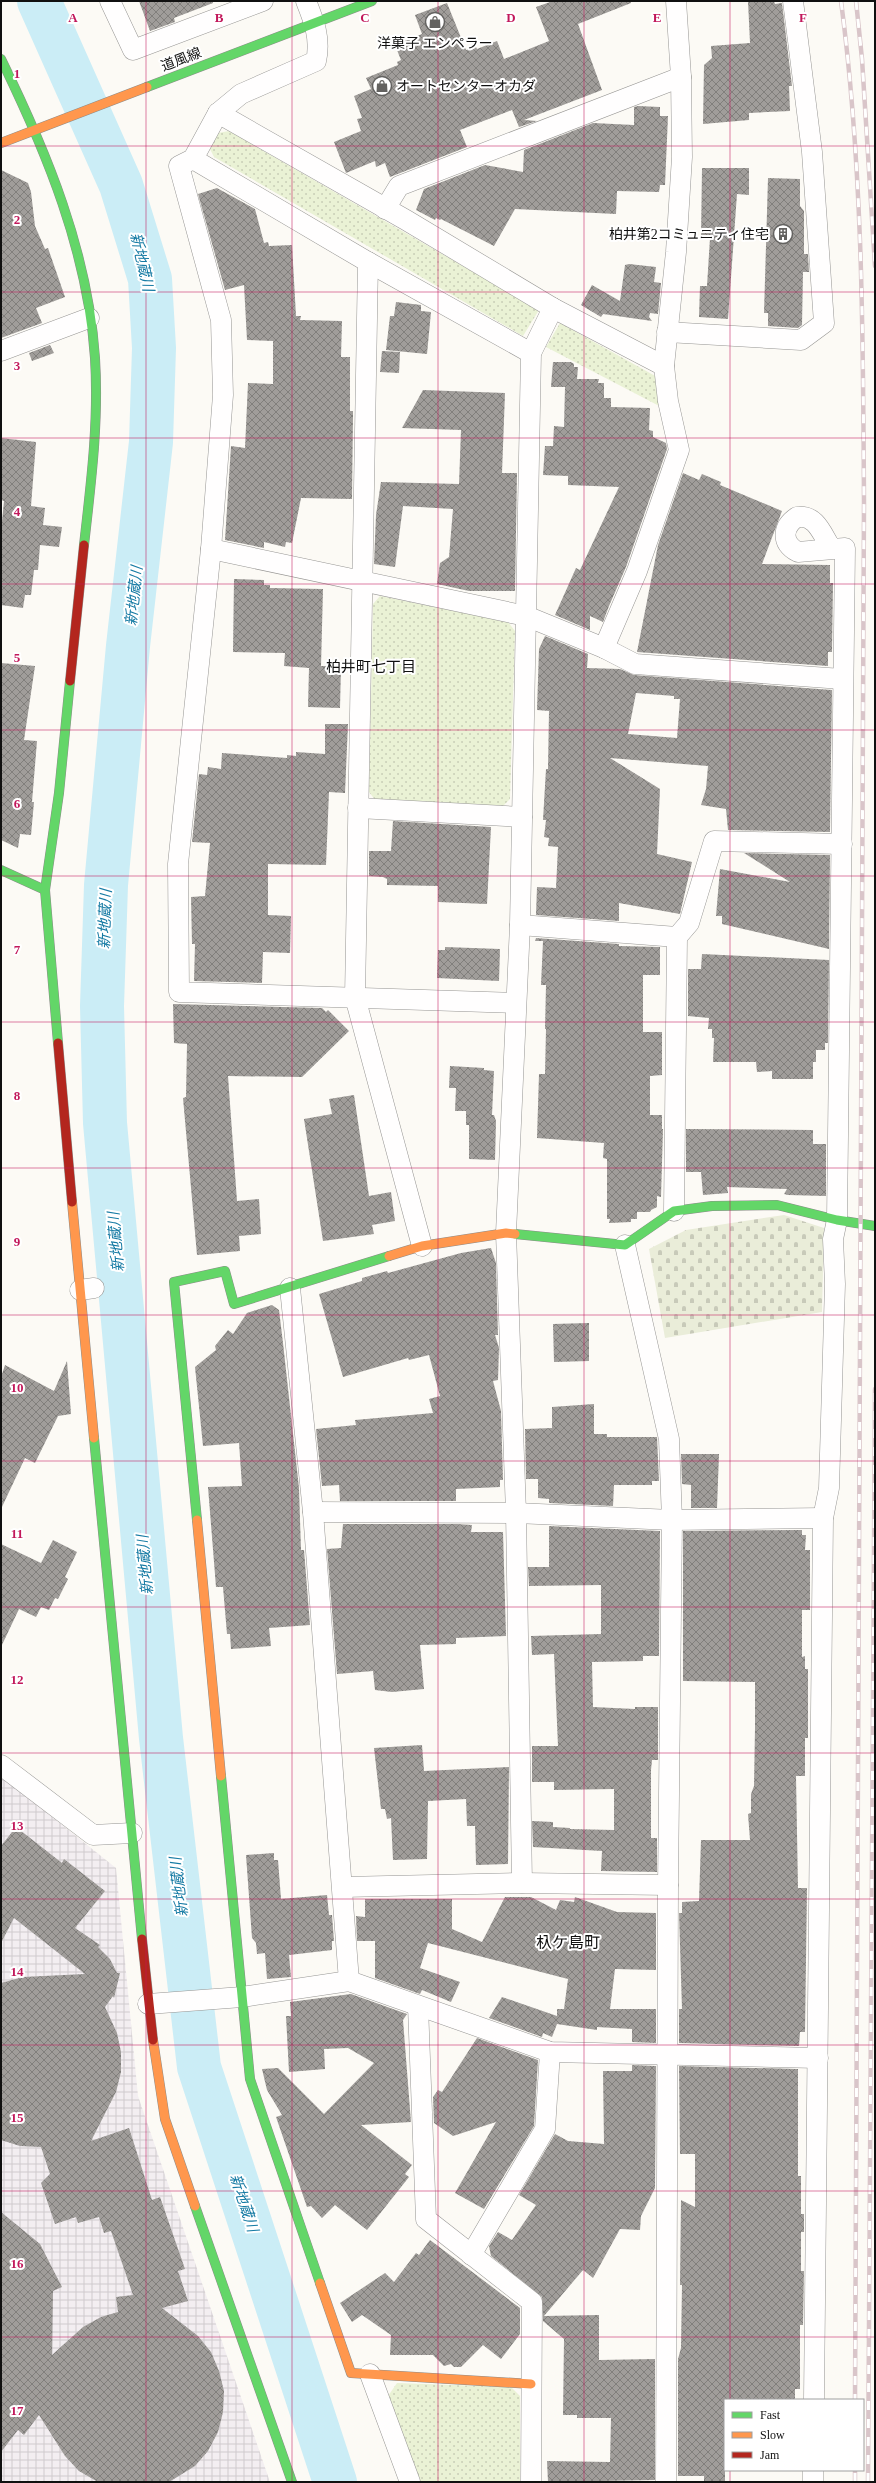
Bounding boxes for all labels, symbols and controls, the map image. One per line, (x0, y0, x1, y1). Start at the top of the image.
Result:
text: A (68, 10, 78, 25)
text: B (215, 10, 224, 25)
text: C (360, 10, 370, 25)
text: D (506, 10, 516, 25)
text: E (653, 10, 661, 25)
text: F (799, 10, 807, 25)
shop icon: 洋菓子 エンペラー (424, 11, 446, 33)
place label: 洋菓子 エンペラー (377, 36, 493, 51)
street label: 道風線 (159, 45, 203, 74)
text: 1 (14, 66, 20, 81)
shop icon: オートセンターオカダ (371, 75, 393, 97)
place label: オートセンターオカダ (396, 79, 536, 94)
text: 2 (14, 212, 20, 227)
building icon: 柏井第2コミュニティ住宅 (772, 223, 794, 245)
place label: 柏井第2コミュニティ住宅 (609, 226, 769, 242)
water label: 新地蔵川 (127, 231, 157, 295)
text: 3 (14, 358, 21, 373)
text: 4 (14, 504, 21, 519)
water label: 新地蔵川 (123, 563, 145, 627)
text: 5 (14, 650, 21, 665)
district label: 柏井町七丁目 (326, 658, 416, 675)
text: 6 (14, 796, 21, 811)
water label: 新地蔵川 (96, 887, 114, 949)
text: 7 (14, 942, 21, 957)
text: 8 (14, 1088, 21, 1103)
water label: 新地蔵川 (105, 1209, 127, 1273)
text: 9 (14, 1234, 21, 1249)
text: 10 (11, 1380, 24, 1395)
text: 11 (11, 1526, 23, 1541)
water label: 新地蔵川 (134, 1532, 156, 1596)
text: 12 (11, 1672, 24, 1687)
text: 13 (11, 1818, 24, 1833)
water label: 新地蔵川 (167, 1854, 191, 1918)
district label: 杁ケ島町 (536, 1934, 600, 1951)
text: 14 (11, 1964, 24, 1979)
text: 15 (11, 2110, 24, 2125)
water label: 新地蔵川 (227, 2172, 261, 2236)
text: 16 (11, 2256, 24, 2271)
legend (724, 2399, 864, 2471)
text: 17 (11, 2403, 24, 2418)
text: Fast (760, 2408, 781, 2422)
text: Slow (760, 2428, 785, 2442)
text: Jam (760, 2448, 780, 2462)

